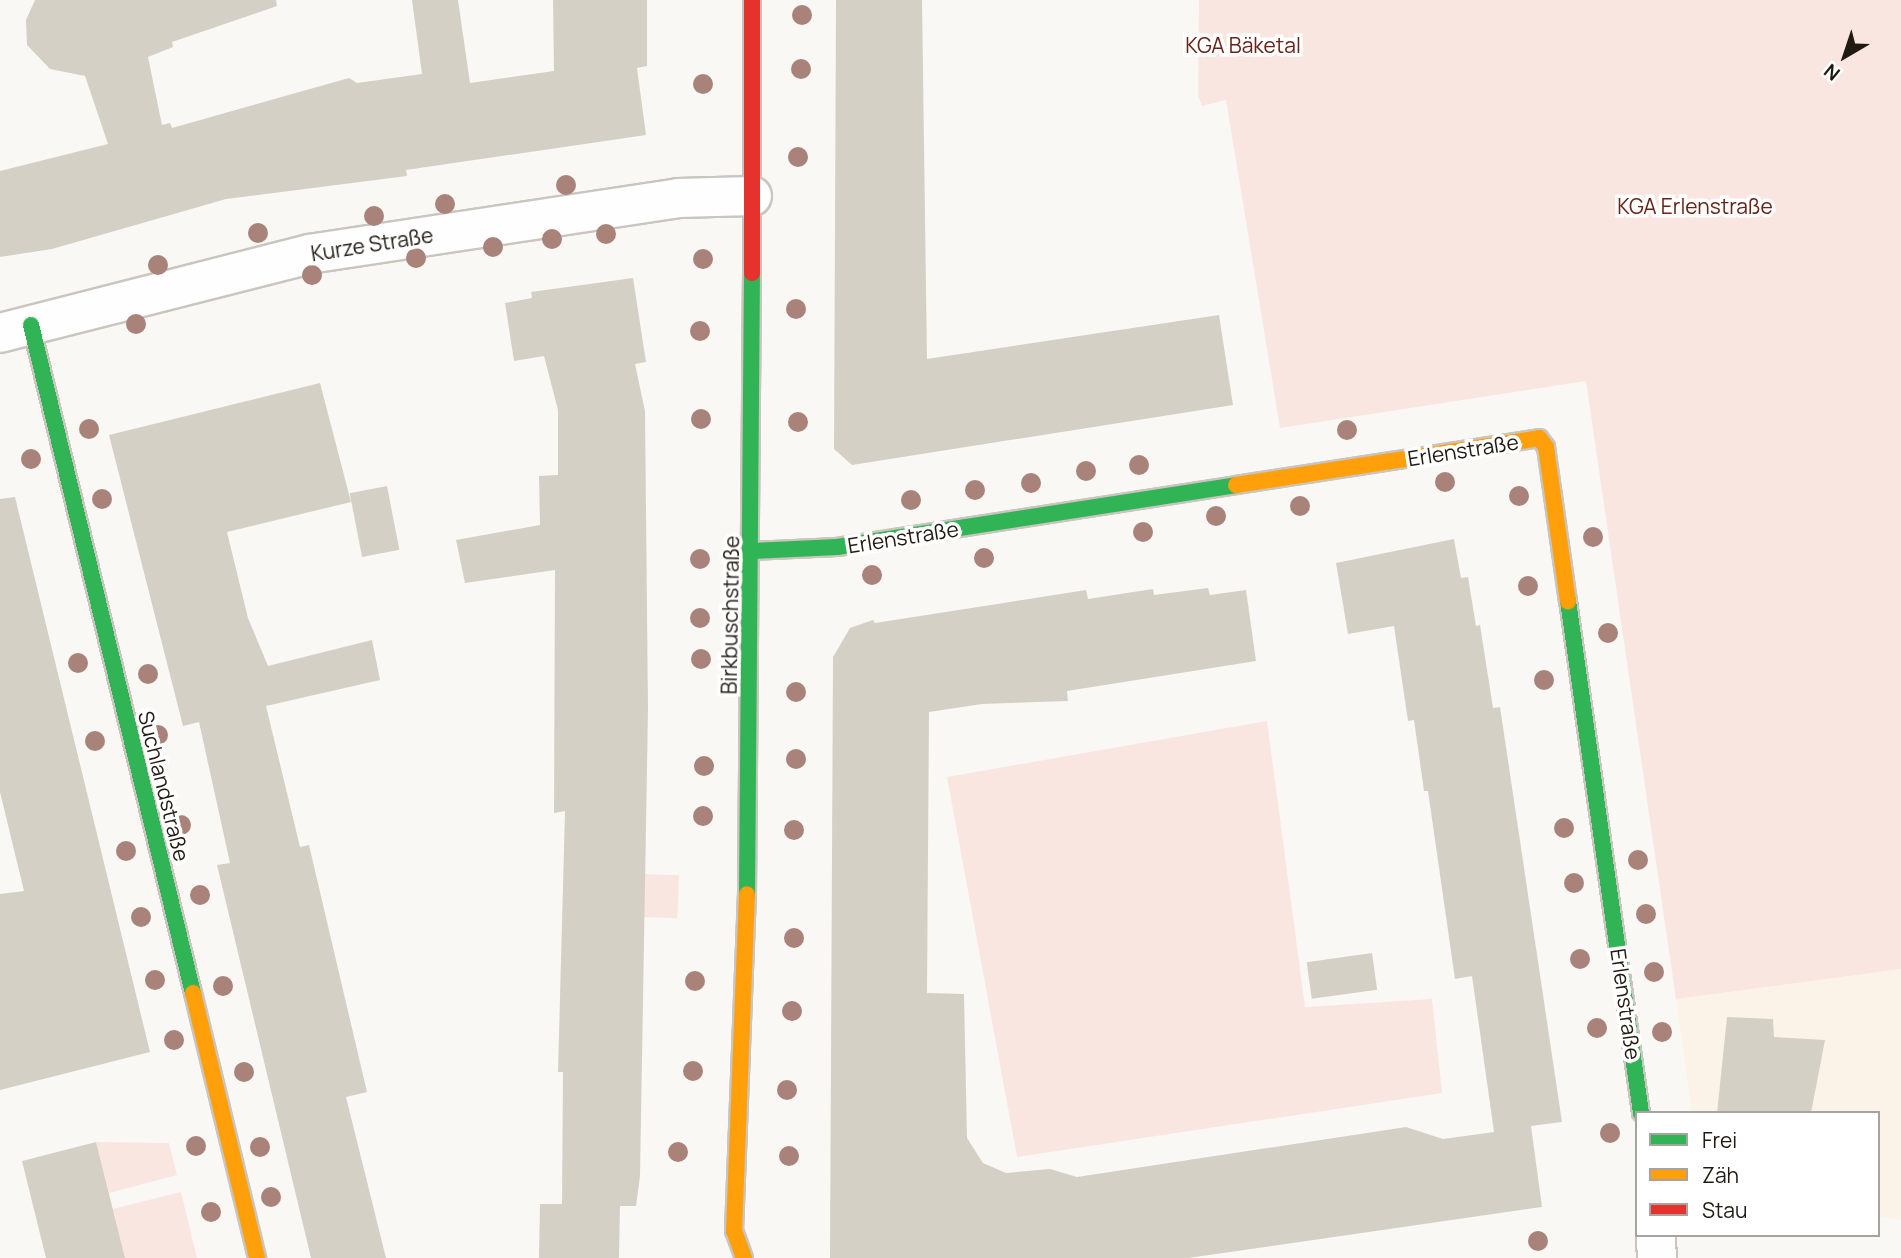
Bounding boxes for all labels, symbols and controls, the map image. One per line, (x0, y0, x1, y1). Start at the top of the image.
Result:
north arrow (1810, 21, 1880, 91)
park label: KGA Bäketal (1185, 32, 1301, 58)
text: N (1818, 58, 1845, 87)
park label: KGA Erlenstraße (1617, 193, 1773, 219)
street label: Kurze Straße (309, 222, 435, 266)
street label: Erlenstraße (1406, 429, 1520, 471)
street label: Erlenstraße (846, 516, 960, 558)
street label: Birkbuschstraße (716, 535, 744, 695)
street label: Suchlandstraße (133, 708, 195, 864)
street label: Erlenstraße (1606, 947, 1646, 1061)
legend (1635, 1111, 1880, 1237)
text: Frei (1702, 1126, 1737, 1154)
text: Zäh (1702, 1161, 1739, 1189)
text: Stau (1702, 1196, 1748, 1224)

